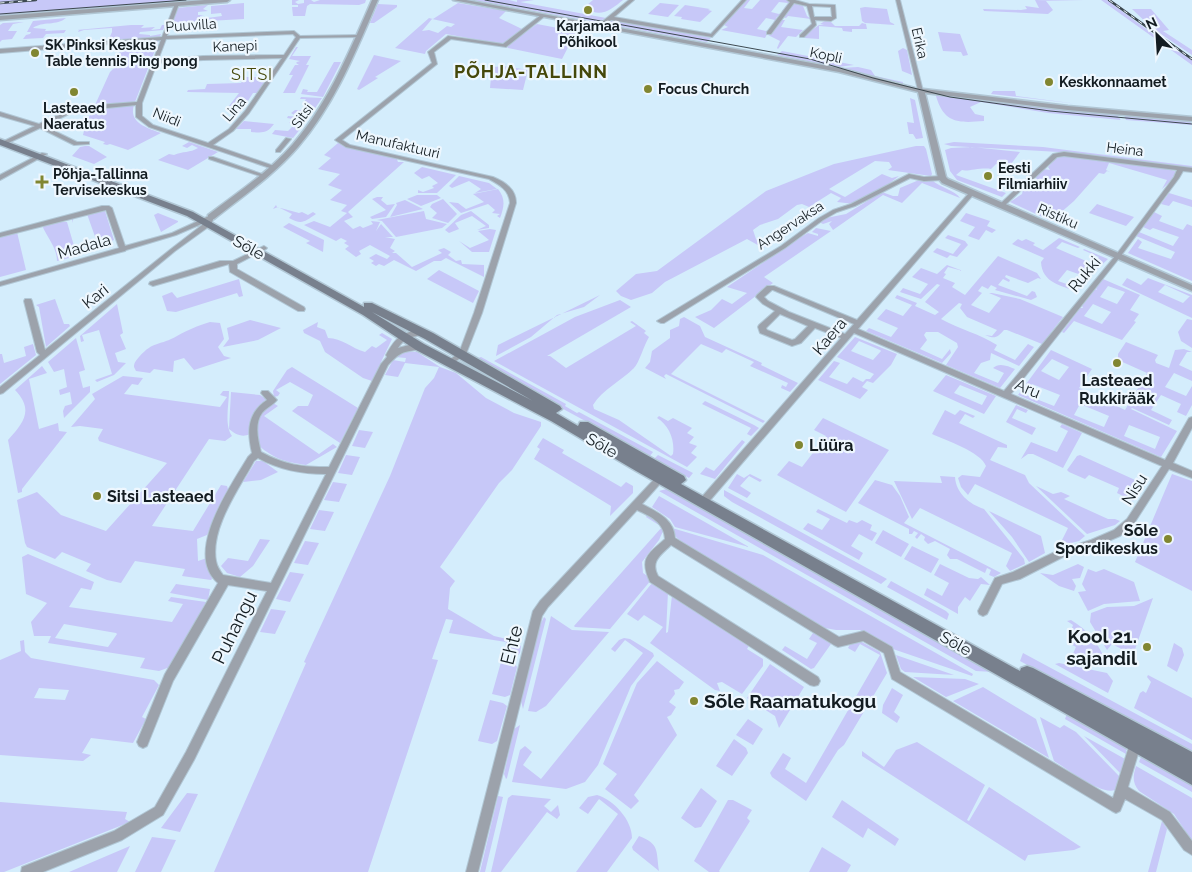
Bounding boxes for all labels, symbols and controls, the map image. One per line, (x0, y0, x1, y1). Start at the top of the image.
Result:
marker: Karjamaa Põhikool (582, 4, 594, 16)
north arrow (1132, 10, 1182, 60)
text: N (1143, 14, 1160, 33)
street label: Puuvilla (165, 15, 217, 35)
place label: Karjamaa Põhikool (556, 18, 620, 50)
street label: Erika (909, 26, 931, 60)
place label: SK Pinksi Keskus Table tennis Ping pong (45, 37, 198, 69)
street label: Kanepi (212, 37, 258, 55)
street label: Kopli (808, 44, 844, 66)
marker: SK Pinksi Keskus Table tennis Ping pong (29, 47, 41, 59)
district label: PÕHJA-TALLINN (454, 61, 608, 82)
district label: SITSI (231, 65, 273, 84)
place label: Keskkonnaamet (1059, 74, 1167, 90)
marker: Keskkonnaamet (1043, 76, 1055, 88)
place label: Focus Church (658, 81, 749, 97)
marker: Focus Church (642, 83, 654, 95)
marker: Lasteaed Naeratus (68, 86, 80, 98)
street label: Lina (219, 94, 249, 124)
place label: Lasteaed Naeratus (43, 100, 105, 132)
street label: Sitsi (288, 101, 316, 131)
street label: Niidi (151, 104, 183, 130)
street label: Manufaktuuri (355, 127, 441, 161)
street label: Heina (1106, 139, 1144, 159)
place label: Eesti Filmiarhiiv (998, 160, 1068, 192)
place label: Põhja-Tallinna Tervisekeskus (53, 166, 148, 198)
marker: Eesti Filmiarhiiv (982, 170, 994, 182)
marker: Põhja-Tallinna Tervisekeskus (35, 175, 49, 189)
street label: Angervaksa (754, 198, 826, 252)
street label: Ristiku (1035, 200, 1081, 232)
street label: Madala (55, 230, 113, 263)
street label: Sõle (230, 231, 268, 264)
street label: Rukki (1064, 253, 1105, 296)
street label: Kari (78, 280, 112, 313)
street label: Kaera (808, 314, 850, 359)
marker: Lasteaed Rukkirääk (1111, 357, 1123, 369)
place label: Lasteaed Rukkirääk (1079, 371, 1155, 408)
street label: Aru (1012, 375, 1043, 402)
street label: Sõle (583, 429, 621, 462)
place label: Lüüra (809, 436, 853, 455)
marker: Lüüra (793, 439, 805, 451)
street label: Nisu (1118, 470, 1151, 508)
place label: Sitsi Lasteaed (107, 487, 214, 506)
marker: Sitsi Lasteaed (91, 490, 103, 502)
place label: Sõle Spordikeskus (1055, 521, 1158, 558)
marker: Sõle Spordikeskus (1162, 533, 1174, 545)
street label: Puhangu (207, 587, 261, 667)
street label: Ehte (495, 623, 527, 667)
place label: Kool 21. sajandil (1066, 625, 1138, 669)
street label: Sõle (937, 627, 975, 660)
marker: Kool 21. sajandil (1141, 641, 1153, 653)
place label: Sõle Raamatukogu (704, 690, 876, 712)
marker: Sõle Raamatukogu (688, 695, 700, 707)

